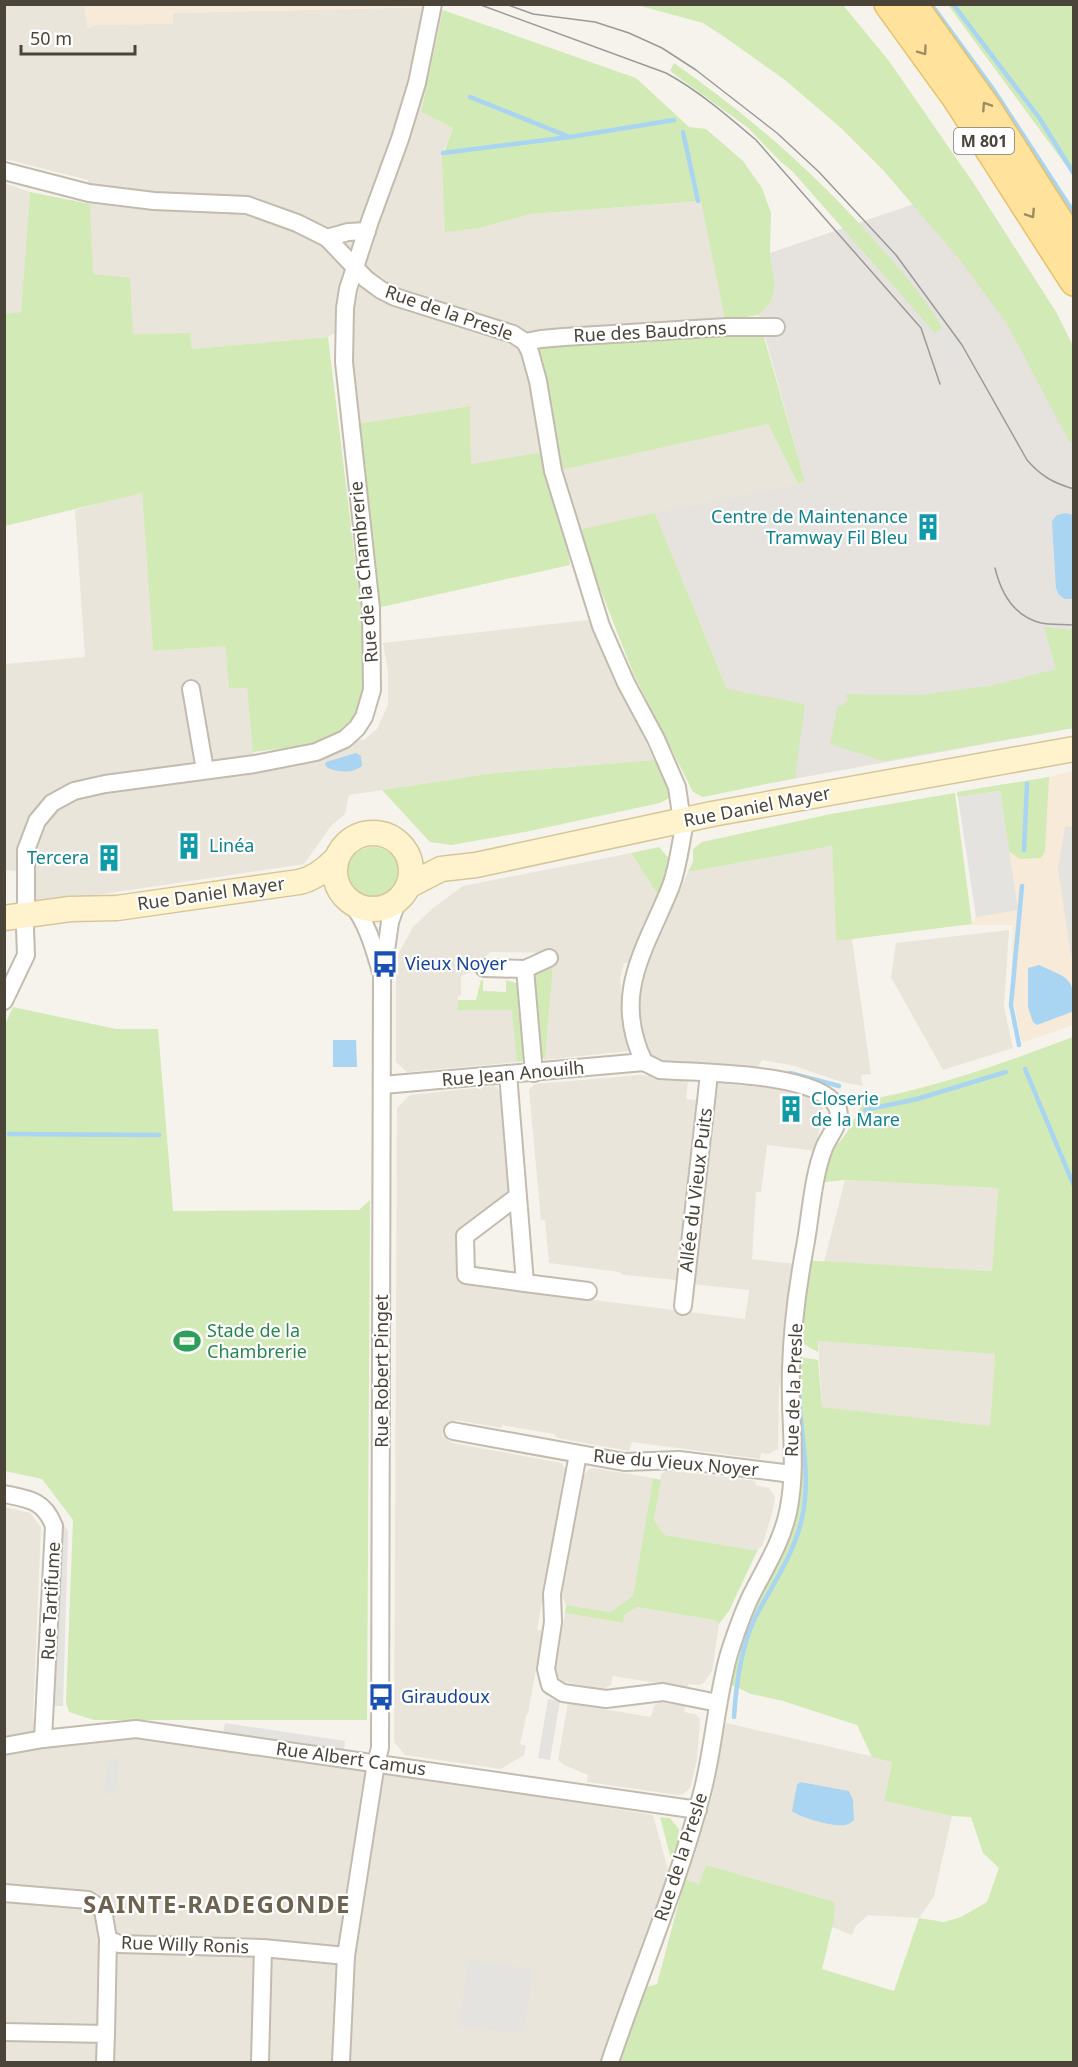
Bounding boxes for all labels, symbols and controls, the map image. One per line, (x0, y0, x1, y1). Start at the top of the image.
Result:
scale bar (21, 18, 135, 56)
text: 50 m (30, 26, 72, 50)
one-way arrow (916, 45, 927, 56)
one-way arrow (982, 101, 993, 112)
road number: M 801 (954, 128, 1014, 154)
one-way arrow (1024, 207, 1035, 218)
street label: Rue de la Presle (382, 279, 517, 345)
street label: Rue des Baudrons (573, 315, 727, 347)
street label: Rue de la Chambrerie (343, 480, 383, 664)
place label: Centre de Maintenance Tramway Fil Bleu (711, 504, 908, 549)
building icon: Centre de Maintenance Tramway Fil Bleu (913, 512, 943, 542)
street label: Rue Daniel Mayer (681, 780, 833, 832)
building icon: Linéa (174, 831, 204, 861)
place label: Linéa (209, 833, 254, 857)
building icon: Tercera (94, 843, 124, 873)
place label: Tercera (27, 845, 89, 869)
street label: Rue Daniel Mayer (136, 871, 287, 915)
bus stop icon: Vieux Noyer (370, 949, 400, 979)
place label: Vieux Noyer (405, 951, 507, 975)
street label: Rue Jean Anouilh (441, 1055, 585, 1091)
place label: Closerie de la Mare (811, 1086, 900, 1131)
building icon: Closerie de la Mare (776, 1094, 806, 1124)
street label: Allée du Vieux Puits (673, 1106, 717, 1273)
street label: Rue Robert Pinget (369, 1294, 393, 1448)
place label: Stade de la Chambrerie (207, 1318, 307, 1363)
street label: Rue de la Presle (779, 1323, 807, 1457)
sports icon: Stade de la Chambrerie (172, 1326, 202, 1356)
street label: Rue du Vieux Noyer (592, 1443, 760, 1481)
street label: Rue Tartifume (35, 1541, 65, 1661)
bus stop icon: Giraudoux (366, 1682, 396, 1712)
place label: Giraudoux (401, 1684, 490, 1708)
street label: Rue Albert Camus (275, 1736, 428, 1780)
street label: Rue de la Presle (648, 1789, 712, 1924)
district label: SAINTE-RADEGONDE (83, 1887, 351, 1920)
street label: Rue Willy Ronis (121, 1930, 250, 1958)

